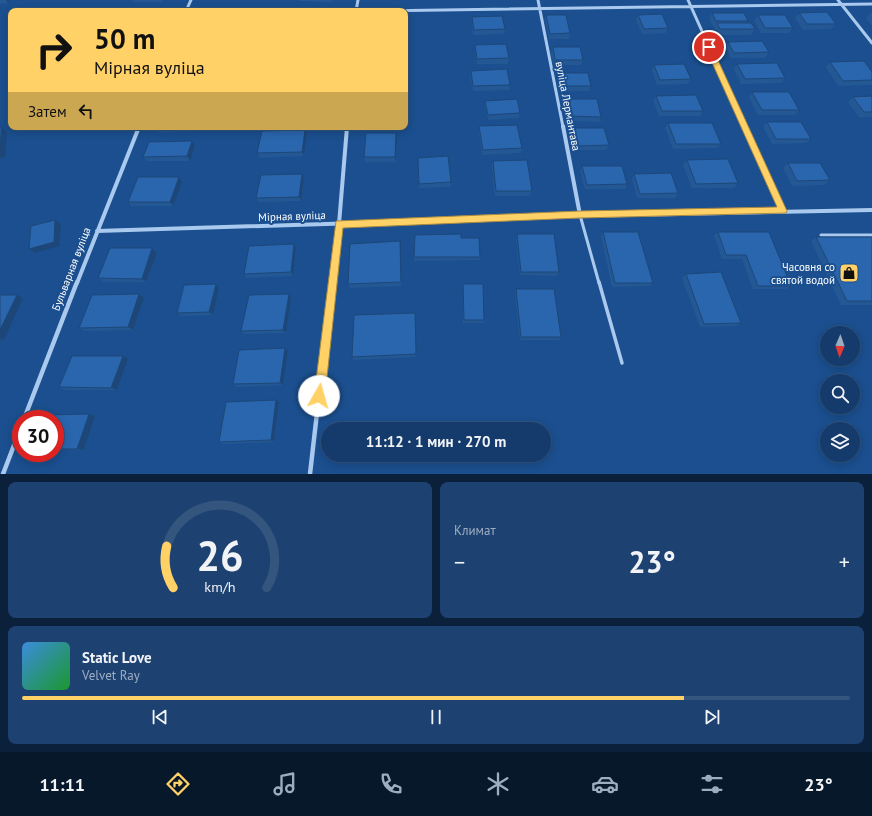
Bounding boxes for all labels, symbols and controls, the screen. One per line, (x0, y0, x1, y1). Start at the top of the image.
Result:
text: 50 m (94, 20, 155, 57)
icon: right (28, 24, 80, 76)
pin (692, 30, 726, 64)
icon: arrive (698, 36, 720, 58)
text: Мірная вуліца (94, 56, 205, 79)
street label: вуліца Лермантава (552, 60, 584, 152)
icon: left (75, 100, 97, 122)
text: Затем (28, 102, 67, 121)
street label: Мірная вуліца (258, 208, 326, 224)
street label: Бульварная вуліца (49, 225, 93, 313)
place label: Часовня со святой водой (771, 260, 835, 287)
shop icon: Часовня со святой водой (838, 262, 860, 284)
north arrow (820, 326, 860, 366)
map controls (820, 326, 860, 462)
button: search (820, 374, 860, 414)
position arrow (298, 375, 340, 417)
speed limit sign: 30 (12, 410, 64, 462)
button: layers (820, 422, 860, 462)
text: 11:12 · 1 мин · 270 m (366, 432, 506, 451)
text: Климат (454, 522, 496, 539)
text: 26 (196, 529, 244, 582)
text: 23° (628, 542, 676, 581)
text: − (454, 548, 465, 576)
text: + (839, 548, 850, 576)
text: km/h (204, 577, 236, 596)
text: Static Love (82, 648, 152, 667)
text: Velvet Ray (82, 667, 140, 684)
icon: previous (149, 706, 171, 728)
icon: pause (425, 706, 447, 728)
icon: next (701, 706, 723, 728)
icon: directions (164, 770, 192, 798)
icon: music (271, 770, 299, 798)
icon: phone (377, 770, 405, 798)
icon: climate (484, 770, 512, 798)
icon: car (591, 770, 619, 798)
icon: filters (698, 770, 726, 798)
text: 11:11 (39, 773, 85, 796)
text: 23° (804, 773, 833, 796)

